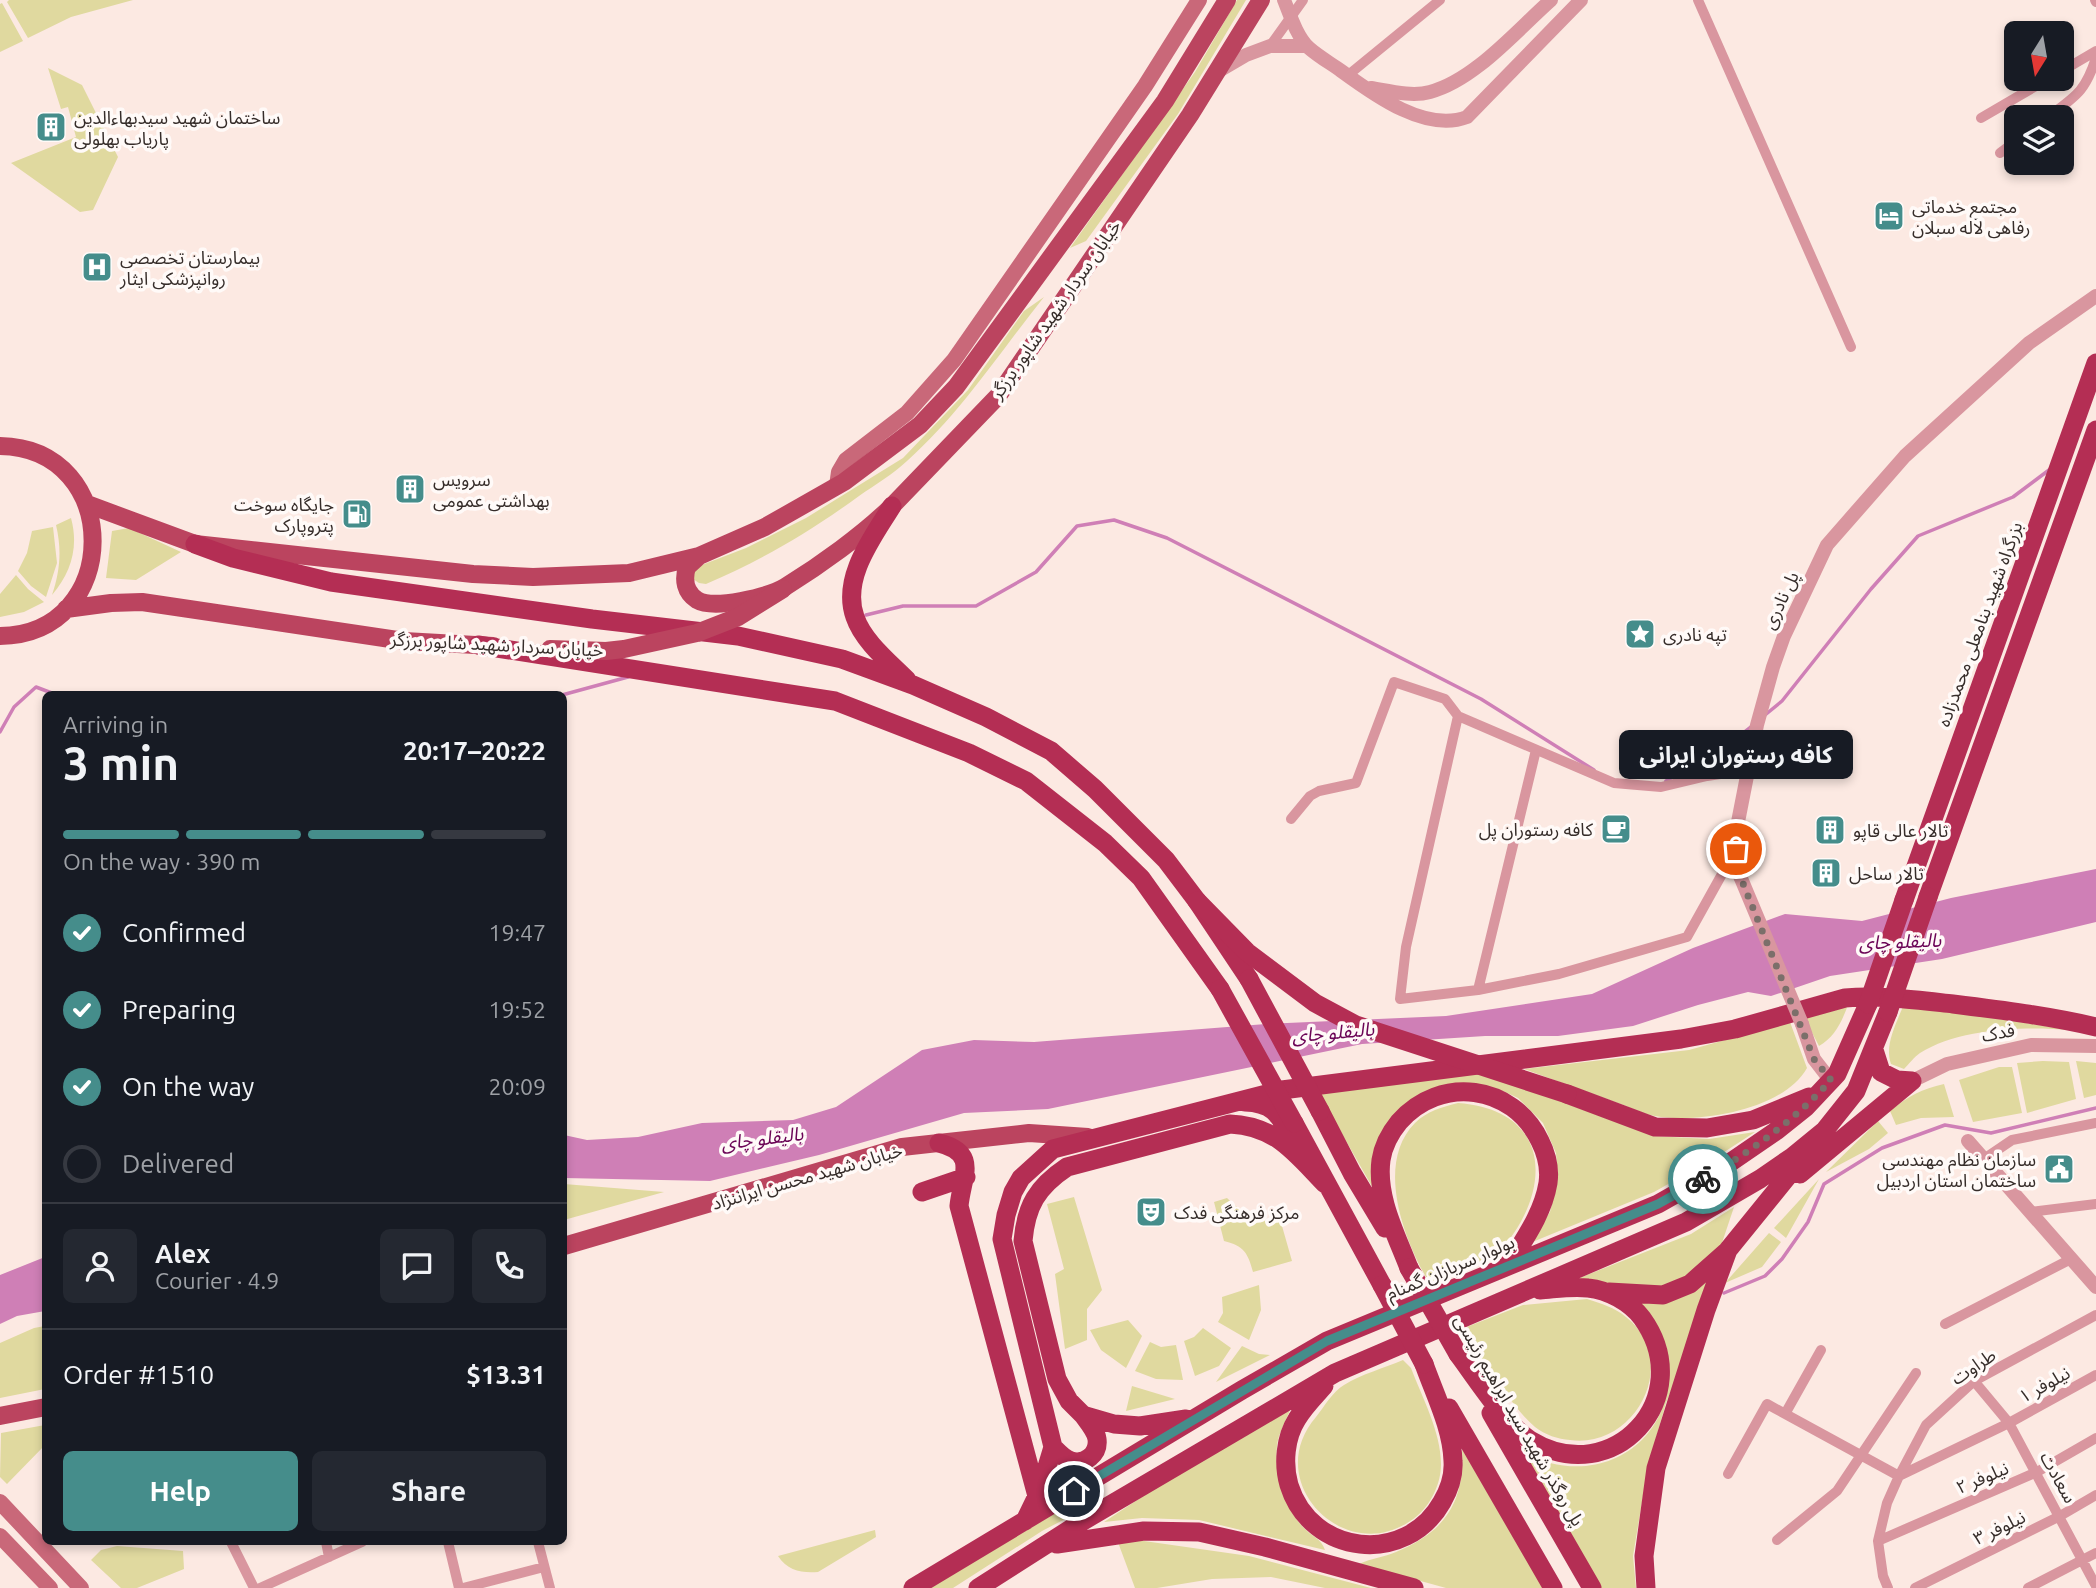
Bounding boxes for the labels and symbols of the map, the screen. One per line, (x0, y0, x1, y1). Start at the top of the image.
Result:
north arrow (2004, 21, 2074, 91)
place label: ساختمان شهید سیدبهاءالدین پاریاب بهلولی (74, 107, 280, 150)
building icon: ساختمان شهید سیدبهاءالدین پاریاب بهلولی (34, 110, 68, 144)
place label: مجتمع خدماتی رفاهی لاله سبلان (1912, 196, 2030, 239)
hotel icon: مجتمع خدماتی رفاهی لاله سبلان (1872, 199, 1906, 233)
street label: خیابان سردار شهید شاپور برزگر (985, 216, 1126, 404)
place label: بیمارستان تخصصی روانپزشکی ایثار (119, 247, 260, 290)
hospital icon: بیمارستان تخصصی روانپزشکی ایثار (80, 250, 114, 284)
place label: سرویس بهداشتی عمومی (433, 469, 550, 512)
building icon: سرویس بهداشتی عمومی (393, 472, 427, 506)
place label: جایگاه سوخت پتروپارک (234, 494, 334, 537)
fuel station icon: جایگاه سوخت پتروپارک (340, 497, 374, 531)
street label: بزرگراه شهید بنامعلی محمدزاده (1933, 519, 2027, 730)
street label: پل نادری (1758, 568, 1804, 633)
place icon: تپه نادری (1623, 617, 1657, 651)
place label: تپه نادری (1663, 624, 1727, 646)
street label: خیابان سردار شهید شاپور برزگر (389, 628, 604, 662)
callout: کافه رستوران ایرانی (1619, 730, 1853, 779)
cafe icon: کافه رستوران پل (1599, 812, 1633, 846)
building icon: تالار عالی قاپو (1813, 813, 1847, 847)
place label: کافه رستوران پل (1479, 819, 1594, 841)
pin (1706, 819, 1766, 879)
place label: تالار عالی قاپو (1853, 820, 1948, 842)
building icon: تالار ساحل (1809, 856, 1843, 890)
place label: تالار ساحل (1849, 863, 1924, 885)
water label: بالیقلو چای (1858, 929, 1942, 955)
water label: بالیقلو چای (1291, 1017, 1376, 1049)
street label: فدک (1980, 1019, 2016, 1045)
water label: بالیقلو چای (720, 1122, 805, 1156)
street label: خیابان شهید محسن ایراننژاد (709, 1139, 905, 1215)
courier (1668, 1144, 1738, 1214)
place label: سازمان نظام مهندسی ساختمان استان اردبیل (1877, 1149, 2036, 1192)
public building icon: سازمان نظام مهندسی ساختمان استان اردبیل (2042, 1152, 2076, 1186)
theatre icon: مرکز فرهنگی فدک (1134, 1195, 1168, 1229)
place label: مرکز فرهنگی فدک (1174, 1202, 1299, 1224)
street label: بولوار سربازان گمنام (1383, 1231, 1519, 1308)
street label: پل روگذر شهید سید ابراهیم رئیسی (1448, 1311, 1589, 1531)
street label: طراوت (1947, 1344, 2000, 1390)
street label: نیلوفر ۱ (2015, 1362, 2074, 1408)
street label: سعادت (2037, 1448, 2081, 1506)
street label: نیلوفر ۲ (1953, 1457, 2012, 1499)
pin (1044, 1461, 1104, 1521)
street label: نیلوفر ۳ (1970, 1506, 2029, 1550)

